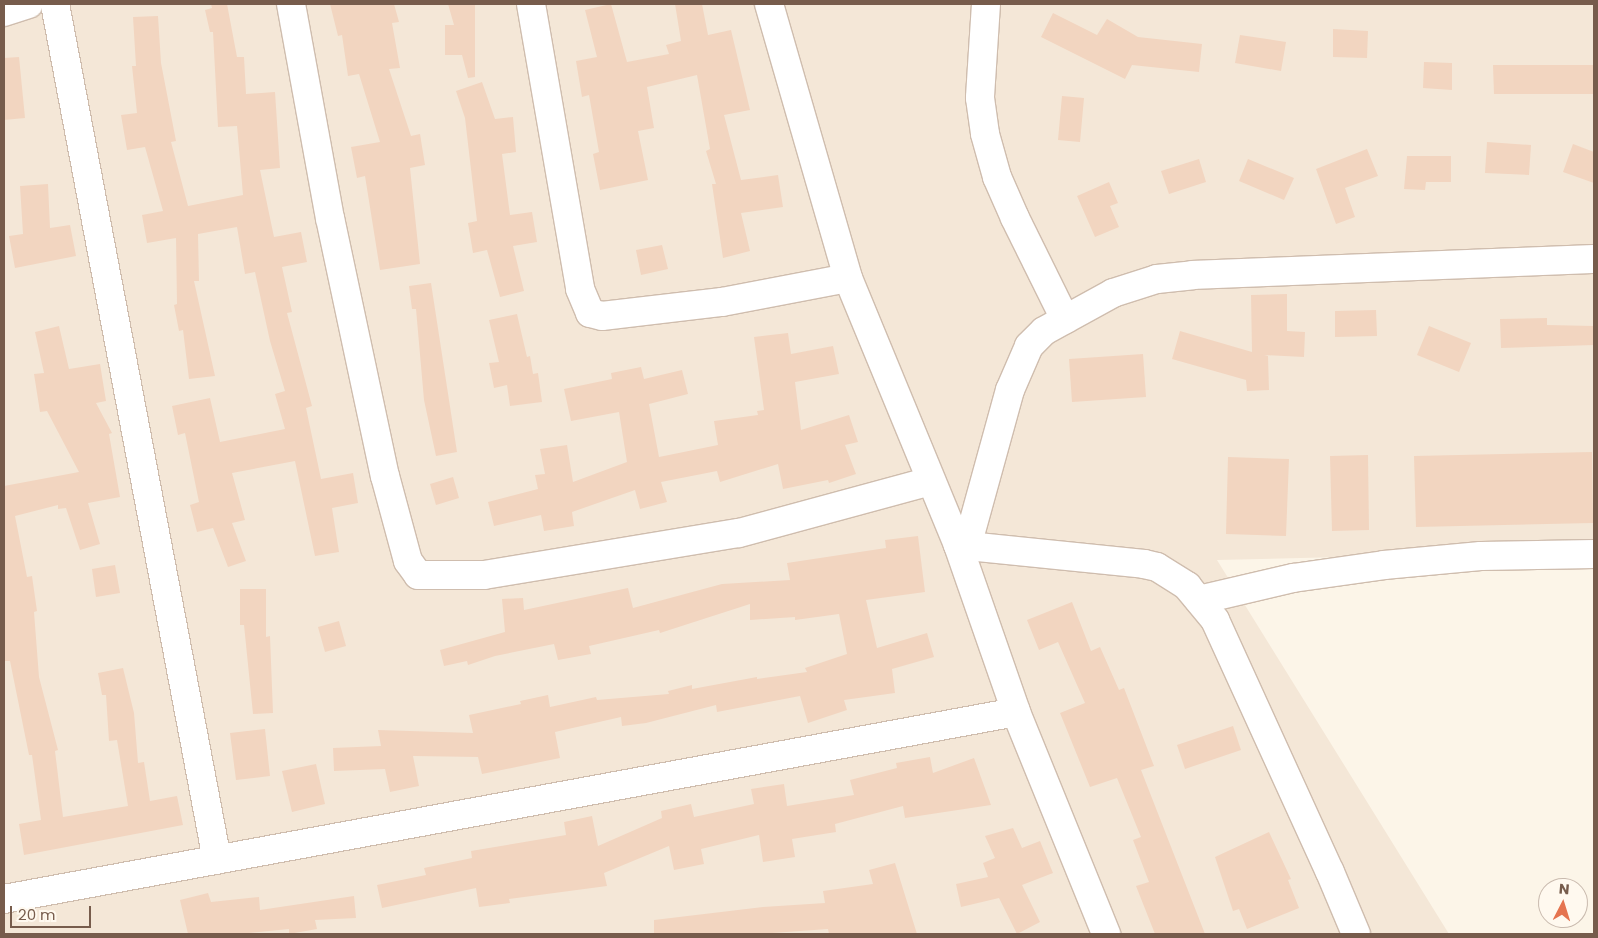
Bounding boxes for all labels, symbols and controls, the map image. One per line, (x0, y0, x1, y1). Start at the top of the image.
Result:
north arrow (1538, 878, 1588, 928)
text: N (1558, 879, 1570, 899)
scale bar (12, 896, 94, 928)
text: 20 m (18, 904, 56, 925)

